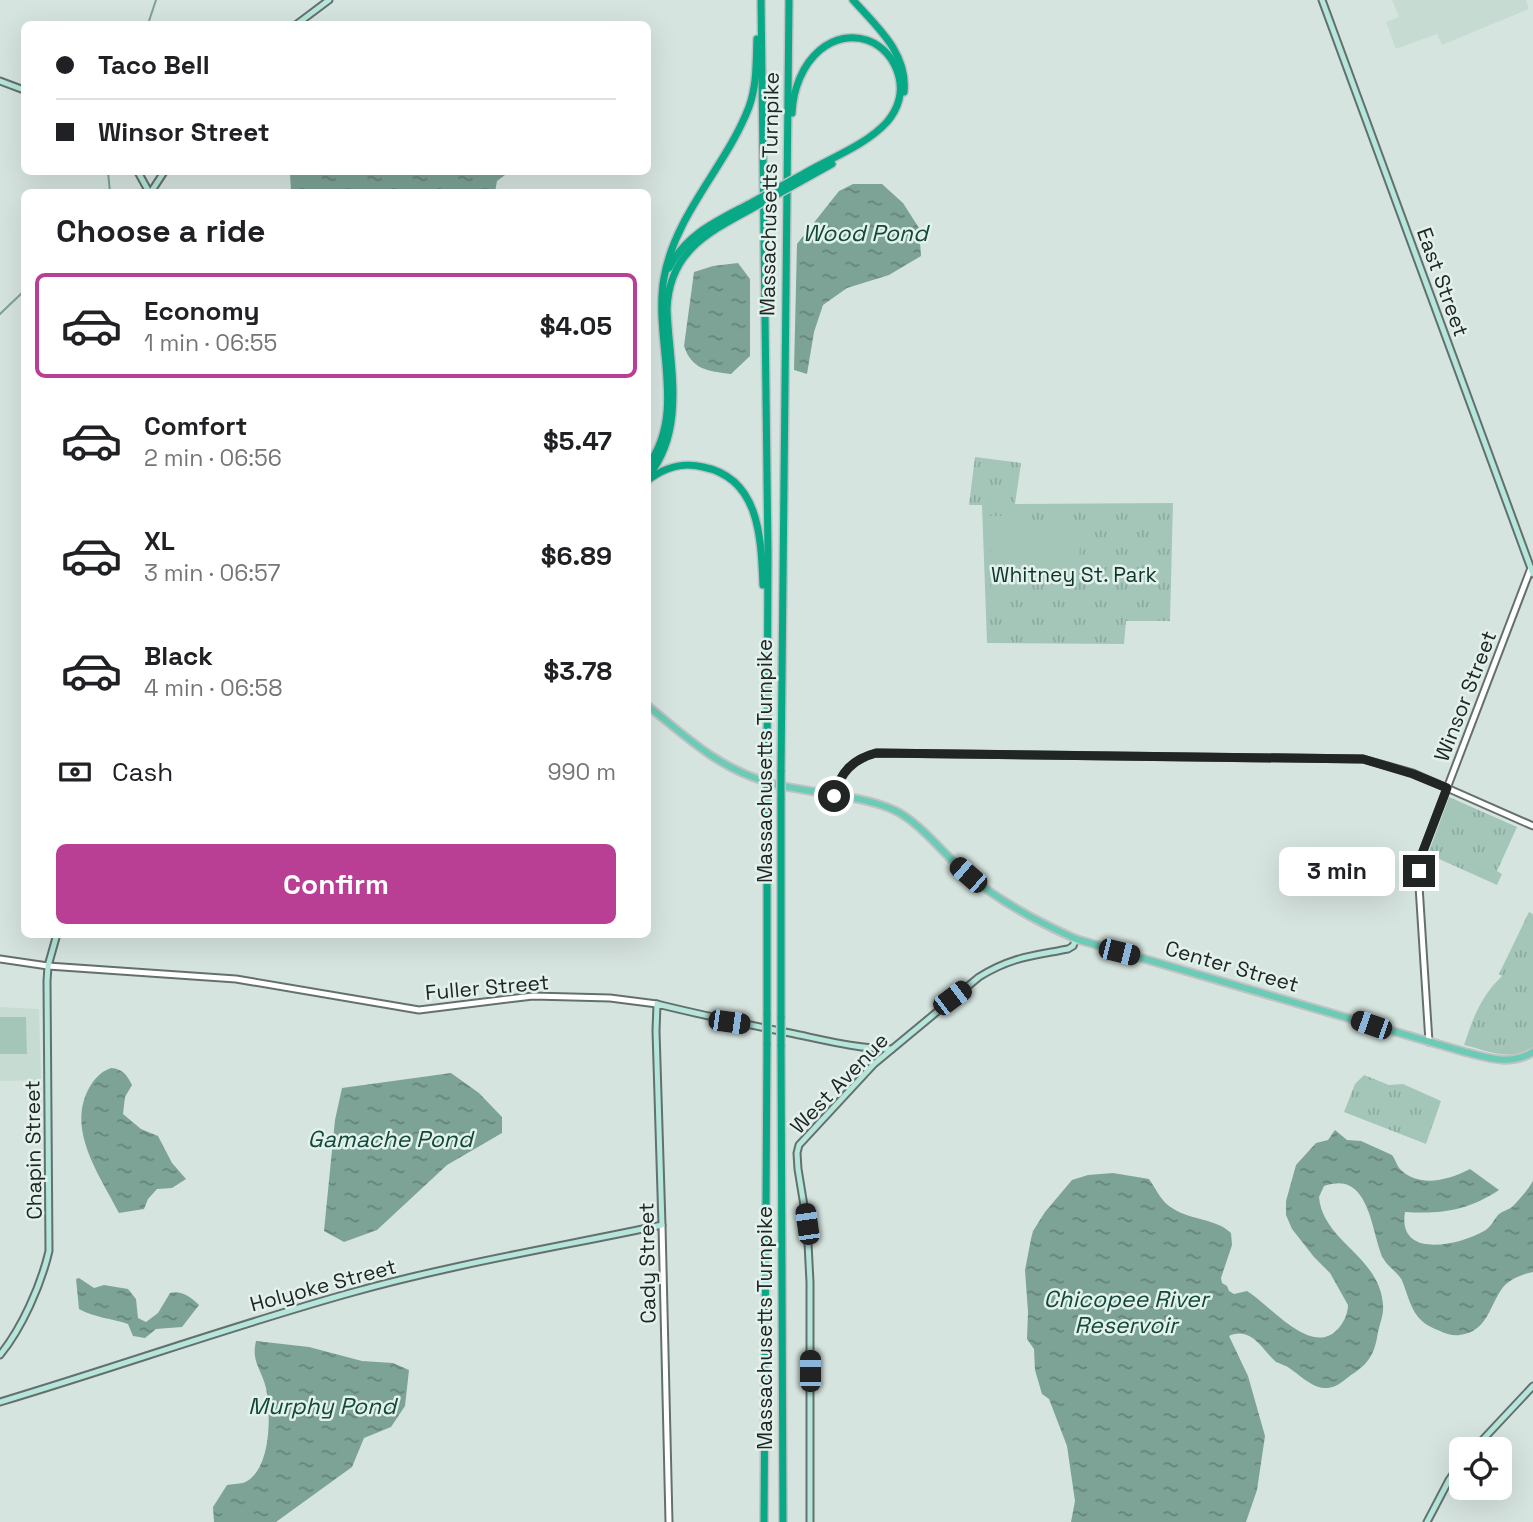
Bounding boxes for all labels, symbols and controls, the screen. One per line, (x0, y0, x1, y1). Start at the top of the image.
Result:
text: Taco Bell (98, 48, 210, 82)
street label: Massachusetts Turnpike (753, 72, 785, 316)
text: Winsor Street (98, 115, 270, 149)
text: Choose a ride (56, 211, 266, 251)
water label: Wood Pond (802, 218, 930, 248)
street label: East Street (1411, 224, 1475, 340)
icon: car (60, 294, 123, 357)
text: Economy (144, 294, 260, 328)
text: $4.05 (540, 309, 612, 343)
text: 1 min · 06:55 (144, 328, 277, 358)
icon: car (60, 409, 123, 472)
text: Comfort (144, 409, 247, 443)
text: $5.47 (543, 424, 612, 458)
text: 2 min · 06:56 (144, 443, 282, 473)
icon: car (60, 524, 123, 587)
text: XL (144, 524, 175, 558)
text: $6.89 (541, 539, 612, 573)
text: 3 min · 06:57 (144, 558, 281, 588)
park label: Whitney St. Park (991, 561, 1157, 588)
street label: Winsor Street (1428, 627, 1502, 765)
icon: car (60, 639, 123, 702)
text: Black (144, 639, 213, 673)
street label: Massachusetts Turnpike (751, 639, 778, 883)
text: $3.78 (544, 654, 612, 688)
text: 4 min · 06:58 (144, 673, 283, 703)
icon: cash (56, 753, 94, 791)
text: Cash (112, 755, 173, 789)
text: 990 m (547, 757, 616, 787)
route start (818, 780, 850, 812)
button: Confirm (56, 844, 616, 924)
callout: 3 min (1279, 846, 1394, 896)
car (946, 853, 991, 897)
route end (1403, 855, 1435, 887)
text: 3 min (1307, 856, 1367, 886)
street label: Center Street (1162, 934, 1302, 998)
car (1097, 937, 1142, 967)
street label: Fuller Street (424, 968, 550, 1006)
car (929, 977, 976, 1019)
car (1348, 1008, 1395, 1042)
car (707, 1009, 752, 1035)
street label: West Avenue (784, 1027, 894, 1139)
street label: Chapin Street (18, 1080, 48, 1220)
water label: Gamache Pond (307, 1124, 475, 1154)
street label: Cady Street (632, 1202, 662, 1324)
car (794, 1202, 821, 1246)
street label: Massachusetts Turnpike (751, 1206, 778, 1450)
street label: Holyoke Street (247, 1252, 399, 1318)
water label: Chicopee River Reservoir (1044, 1284, 1211, 1340)
car (800, 1350, 821, 1392)
water label: Murphy Pond (248, 1391, 398, 1421)
map controls (1449, 1437, 1512, 1500)
button: locate (1449, 1437, 1512, 1500)

